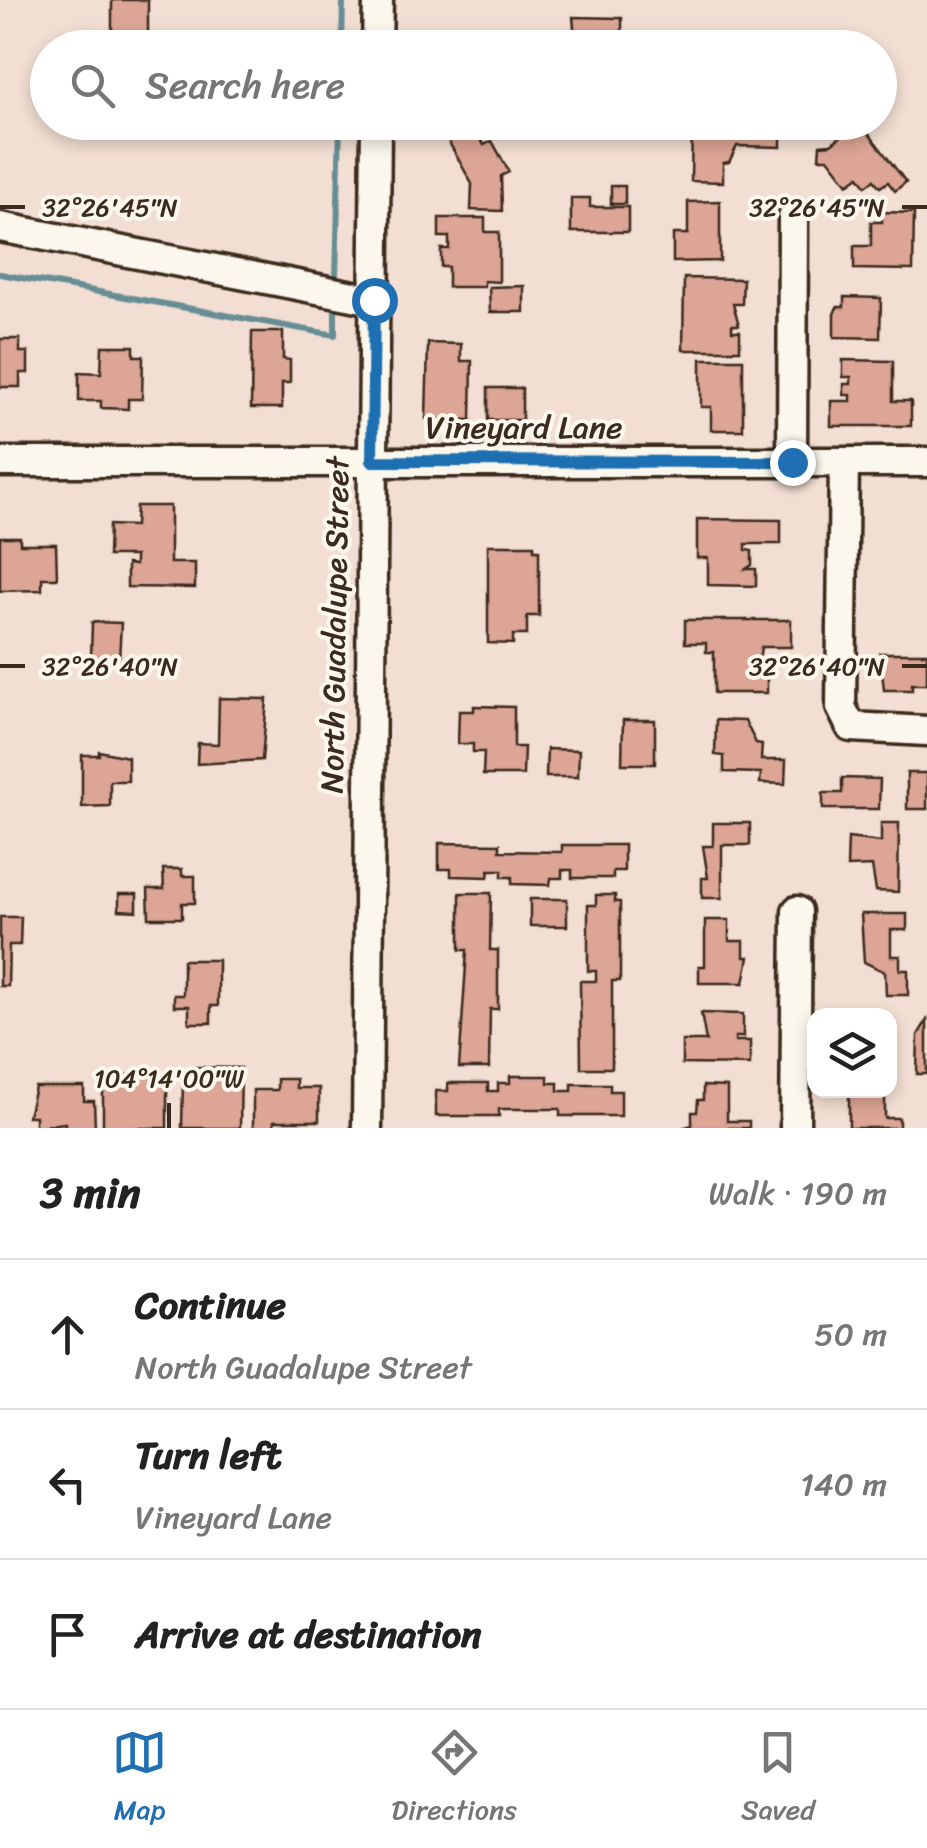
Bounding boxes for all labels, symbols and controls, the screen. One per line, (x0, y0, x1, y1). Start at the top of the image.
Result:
search box (30, 30, 897, 140)
text: Search here (145, 52, 345, 119)
icon: search (65, 58, 120, 113)
text: 32°26'45"N (42, 185, 178, 230)
text: 32°26'45"N (749, 185, 885, 230)
route start (352, 278, 398, 324)
street label: Vineyard Lane (425, 399, 623, 456)
route end (770, 440, 816, 486)
street label: North Guadalupe Street (304, 455, 366, 794)
text: 32°26'40"N (42, 644, 179, 689)
text: 32°26'40"N (749, 644, 886, 689)
map controls (807, 1008, 897, 1098)
button: layers (807, 1008, 897, 1098)
text: 104°14'00"W (94, 1056, 245, 1101)
text: 3 min (40, 1156, 140, 1230)
text: Walk · 190 m (708, 1165, 887, 1222)
text: Continue (135, 1272, 286, 1339)
text: 50 m (814, 1306, 887, 1363)
icon: ahead (40, 1307, 95, 1362)
text: North Guadalupe Street (135, 1339, 472, 1396)
text: Turn left (135, 1422, 281, 1489)
text: 140 m (800, 1456, 887, 1513)
icon: left (40, 1457, 95, 1512)
text: Vineyard Lane (135, 1489, 332, 1546)
text: Arrive at destination (135, 1601, 482, 1668)
icon: arrive (40, 1607, 95, 1662)
tab: Map (112, 1725, 167, 1834)
tab: Directions (391, 1725, 517, 1834)
tab: Saved (741, 1725, 815, 1834)

